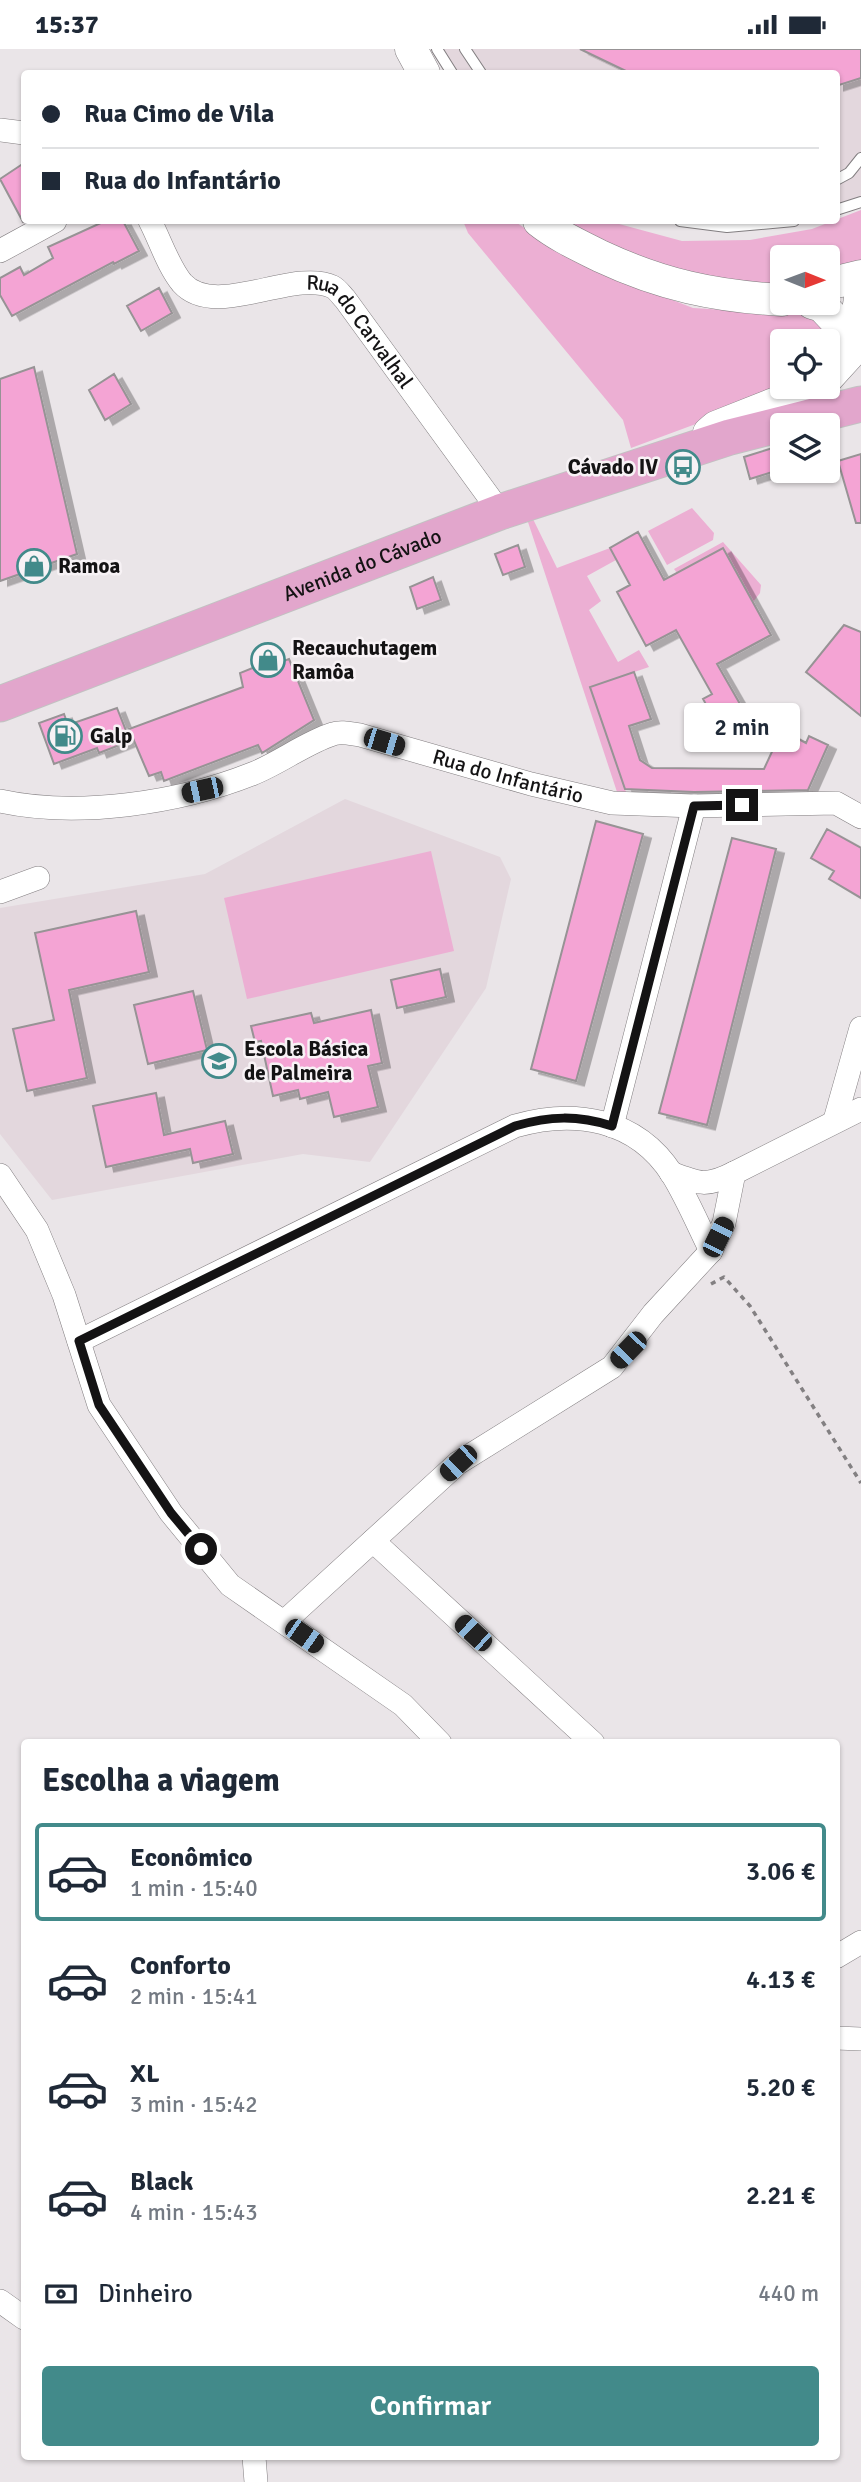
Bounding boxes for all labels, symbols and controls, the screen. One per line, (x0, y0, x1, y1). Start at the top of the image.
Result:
text: 15:37 (35, 9, 99, 41)
text: Rua Cimo de Vila (84, 98, 274, 130)
text: Rua do Infantário (84, 165, 281, 197)
north arrow (770, 245, 840, 315)
map controls (770, 245, 840, 483)
street label: Rua do Carvalhal (306, 270, 419, 394)
button: locate (770, 329, 840, 399)
button: layers (770, 413, 840, 483)
bus stop icon: Cávado IV (664, 448, 702, 486)
place label: Cávado IV (568, 454, 658, 480)
street label: Avenida do Cávado (279, 523, 445, 607)
shop icon: Ramoa (15, 547, 53, 585)
place label: Ramoa (58, 553, 121, 579)
place label: Recauchutagem Ramôa (292, 635, 437, 685)
shop icon: Recauchutagem Ramôa (249, 641, 287, 679)
callout: 2 min (684, 703, 800, 753)
text: 2 min (714, 713, 770, 742)
fuel station icon: Galp (46, 717, 84, 755)
place label: Galp (90, 723, 132, 749)
car (361, 726, 408, 758)
street label: Rua do Infantário (430, 743, 586, 809)
car (180, 775, 225, 805)
route end (726, 789, 758, 821)
place label: Escola Básica de Palmeira (244, 1036, 368, 1086)
school or university icon: Escola Básica de Palmeira (200, 1042, 238, 1080)
car (700, 1214, 737, 1260)
car (606, 1328, 651, 1372)
car (436, 1441, 481, 1485)
route start (185, 1533, 217, 1565)
car (451, 1611, 496, 1655)
car (281, 1615, 328, 1657)
text: Escolha a viagem (42, 1761, 280, 1800)
icon: car (46, 1841, 109, 1904)
text: Econômico (130, 1842, 253, 1874)
text: 3.06 € (746, 1856, 815, 1888)
text: 1 min · 15:40 (130, 1874, 258, 1903)
icon: car (46, 1949, 109, 2012)
text: Conforto (130, 1950, 231, 1982)
text: 4.13 € (746, 1964, 815, 1996)
text: 2 min · 15:41 (130, 1982, 258, 2011)
icon: car (46, 2057, 109, 2120)
text: XL (130, 2058, 160, 2090)
text: 5.20 € (746, 2072, 815, 2104)
text: 3 min · 15:42 (130, 2090, 258, 2119)
icon: car (46, 2165, 109, 2228)
text: Black (130, 2166, 193, 2198)
text: 2.21 € (746, 2180, 815, 2212)
text: 4 min · 15:43 (130, 2198, 258, 2227)
icon: cash (42, 2275, 80, 2313)
text: Dinheiro (98, 2278, 193, 2310)
text: 440 m (758, 2279, 819, 2308)
button: Confirmar (42, 2366, 819, 2446)

